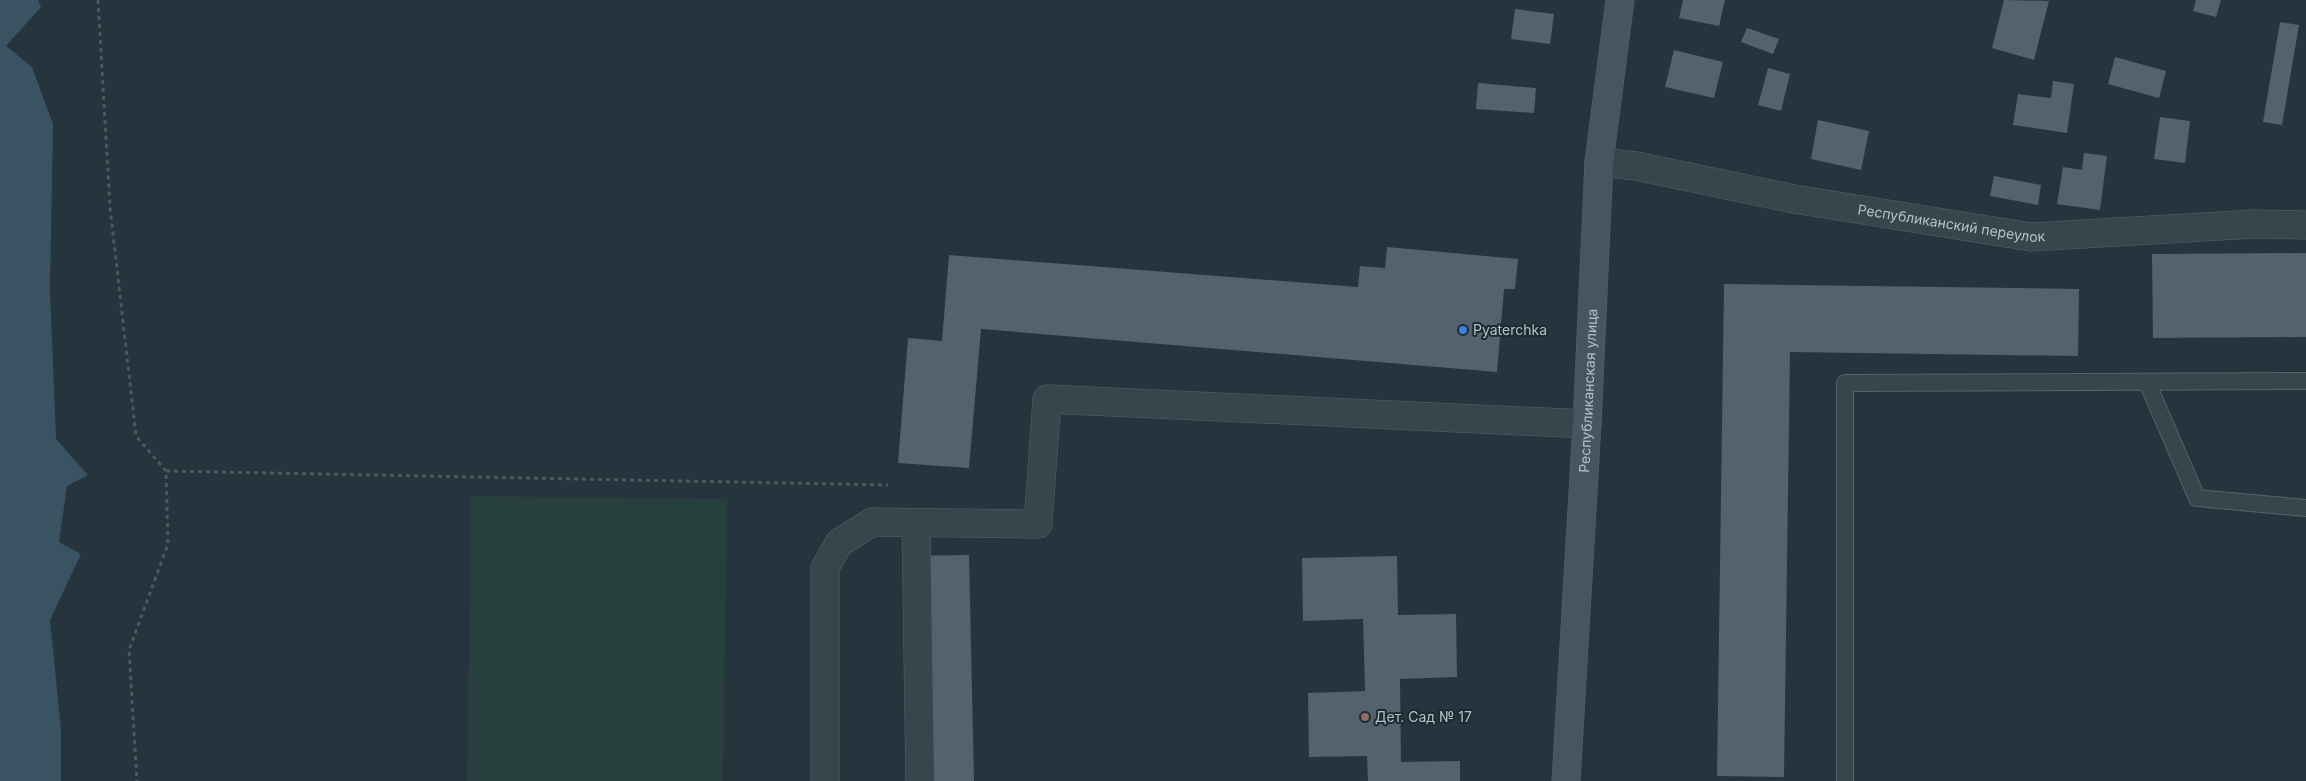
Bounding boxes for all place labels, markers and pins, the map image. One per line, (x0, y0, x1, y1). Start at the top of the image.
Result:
place label: Pyaterchka (1473, 321, 1547, 338)
marker: Pyaterchka (1457, 324, 1469, 336)
place label: Дет. Сад № 17 (1375, 708, 1472, 725)
marker: Дет. Сад № 17 (1359, 711, 1371, 723)

